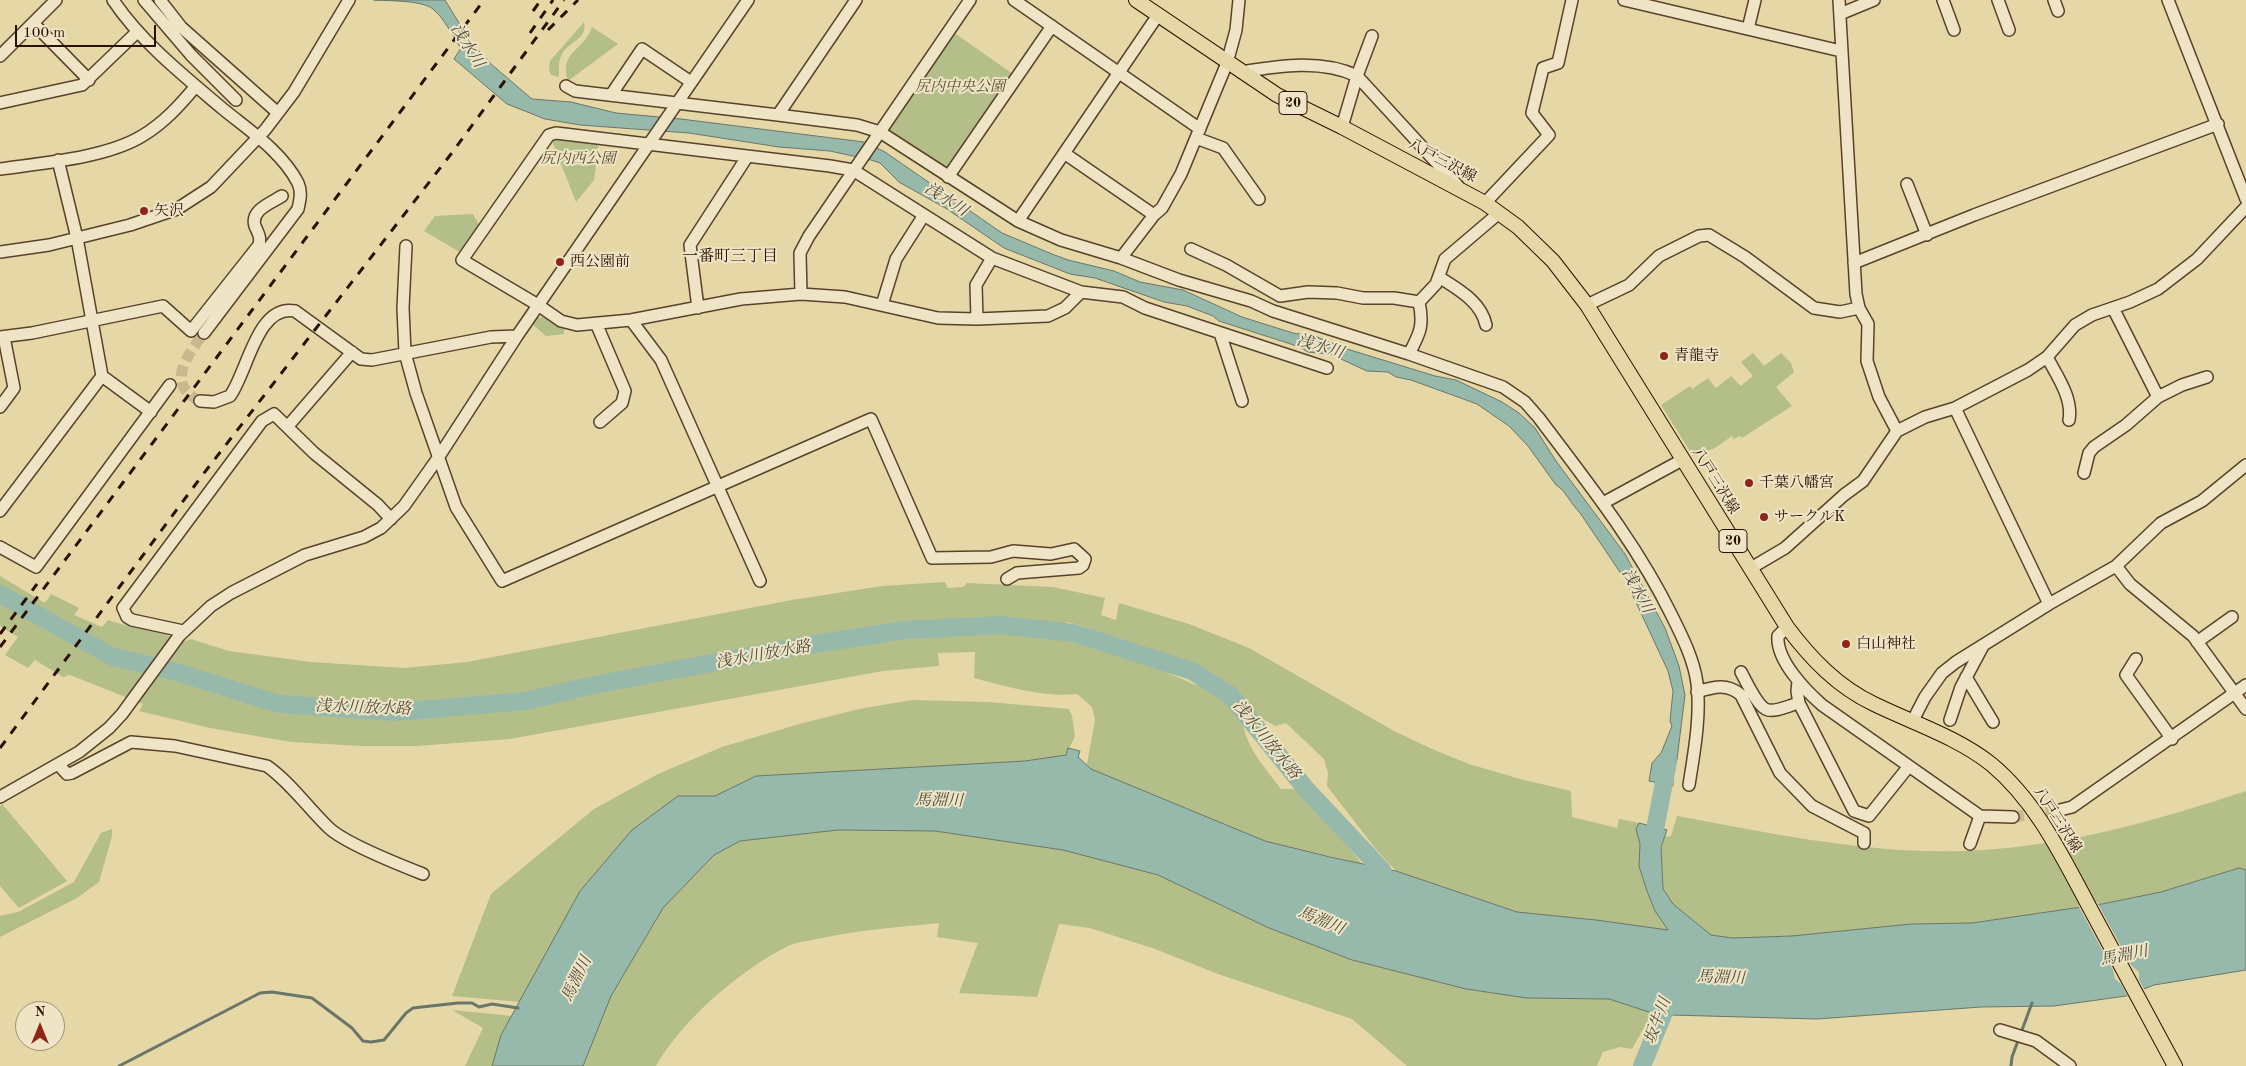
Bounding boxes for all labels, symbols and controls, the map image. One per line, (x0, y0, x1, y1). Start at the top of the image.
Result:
scale bar (18, 15, 159, 47)
water label: 浅水川 (446, 21, 488, 71)
text: 100 m (23, 26, 65, 41)
park label: 尻内中央公園 (915, 78, 1005, 96)
road number: 20 (1279, 92, 1307, 115)
street label: 八戸三沢線 (1405, 135, 1479, 187)
park label: 尻内西公園 (541, 150, 615, 168)
water label: 浅水川 (921, 179, 971, 221)
place label: 矢沢 (154, 202, 184, 220)
marker: 矢沢 (138, 205, 150, 217)
district label: 一番町三丁目 (682, 247, 778, 267)
place label: 西公園前 (570, 253, 630, 271)
marker: 西公園前 (554, 256, 566, 268)
water label: 浅水川 (1294, 331, 1346, 363)
place label: 青龍寺 (1674, 347, 1719, 365)
marker: 青龍寺 (1658, 350, 1670, 362)
street label: 八戸三沢線 (1687, 444, 1743, 518)
place label: 千葉八幡宮 (1759, 474, 1834, 492)
marker: 千葉八幡宮 (1743, 477, 1755, 489)
place label: サークルK (1774, 508, 1845, 526)
marker: サークルK (1758, 511, 1770, 523)
road number: 20 (1719, 530, 1747, 552)
water label: 浅水川 (1617, 565, 1657, 617)
place label: 白山神社 (1856, 635, 1916, 653)
water label: 浅水川放水路 (714, 637, 812, 673)
marker: 白山神社 (1840, 638, 1852, 650)
water label: 浅水川放水路 (315, 697, 411, 719)
water label: 浅水川放水路 (1228, 697, 1304, 783)
street label: 八戸三沢線 (2029, 784, 2085, 856)
water label: 馬淵川 (915, 791, 963, 811)
water label: 馬淵川 (1295, 903, 1347, 939)
water label: 馬淵川 (2099, 942, 2149, 970)
water label: 馬淵川 (558, 953, 596, 1005)
water label: 馬淵川 (1697, 968, 1745, 988)
water label: 坂牛川 (1641, 995, 1675, 1047)
north arrow (15, 1001, 65, 1051)
text: N (35, 1005, 45, 1019)

